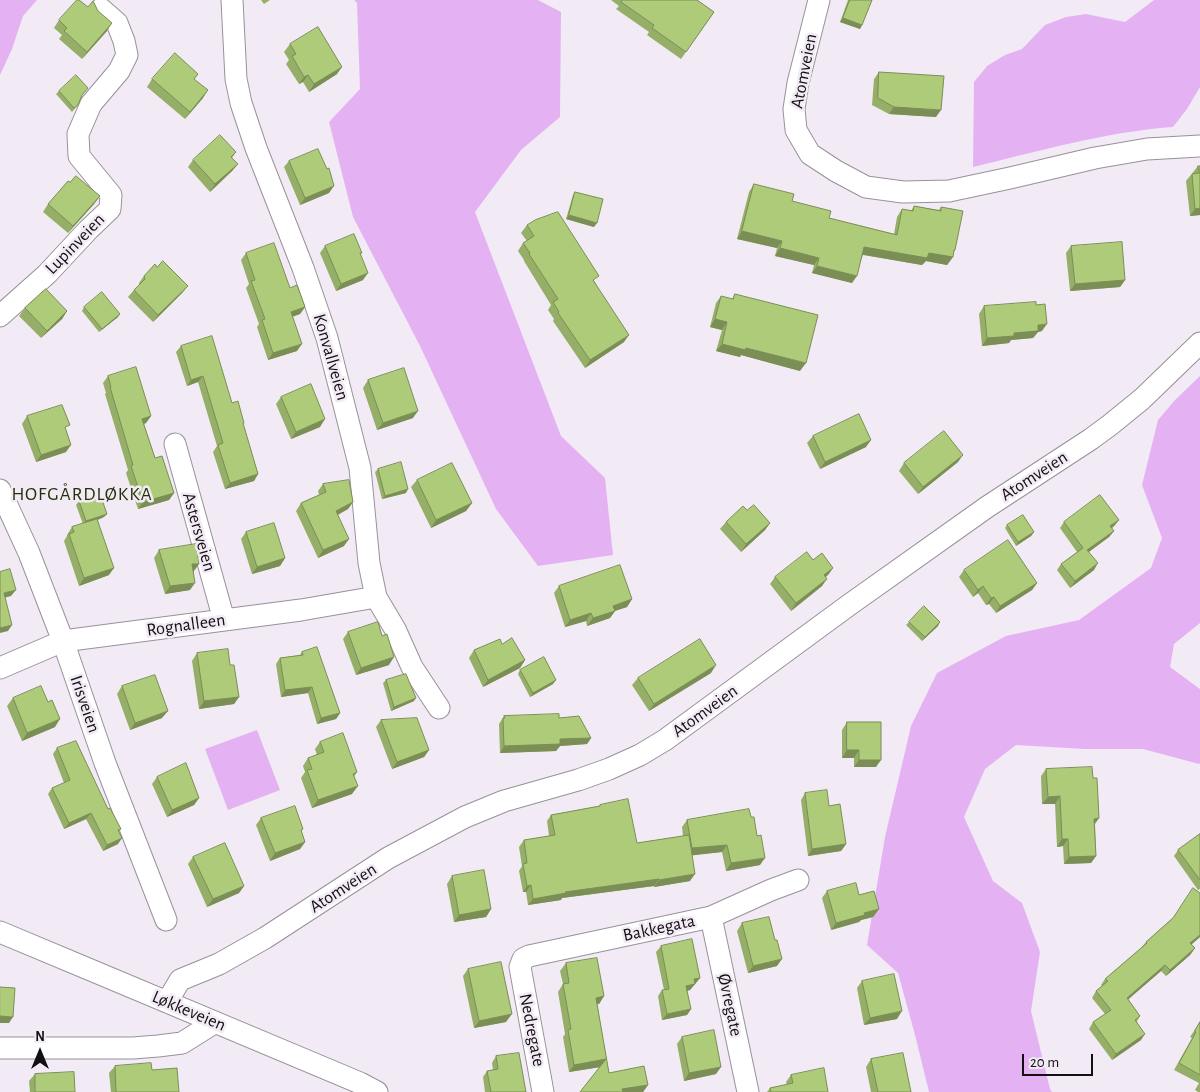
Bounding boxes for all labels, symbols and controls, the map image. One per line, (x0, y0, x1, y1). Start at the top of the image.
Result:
street label: Atomveien (786, 32, 822, 110)
street label: Lupinveien (41, 209, 109, 279)
street label: Konvallveien (308, 311, 354, 403)
street label: Atomveien (996, 446, 1072, 506)
district label: HOFGÅRDLØKKA (10, 483, 154, 505)
street label: Astersveien (177, 490, 221, 574)
street label: Rognalleen (145, 609, 227, 641)
street label: Irisveien (65, 673, 105, 735)
street label: Atomveien (668, 680, 742, 742)
street label: Atomveien (305, 858, 381, 918)
street label: Bakkegata (621, 910, 697, 946)
street label: Øvregate (713, 972, 747, 1038)
street label: Løkkeveien (149, 986, 229, 1036)
street label: Nedregate (514, 992, 550, 1068)
north arrow (15, 1027, 65, 1077)
text: N (35, 1030, 45, 1044)
scale bar (1025, 1044, 1096, 1076)
text: 20 m (1030, 1055, 1059, 1070)

